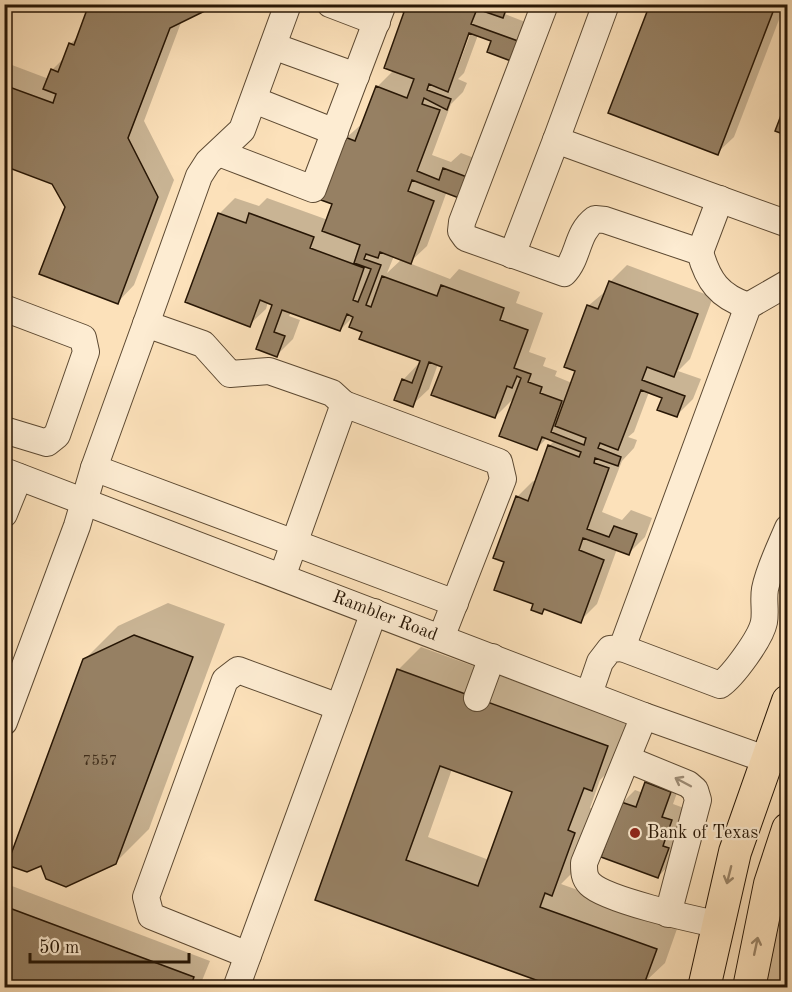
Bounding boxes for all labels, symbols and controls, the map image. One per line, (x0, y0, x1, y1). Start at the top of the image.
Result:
street label: Rambler Road (330, 588, 440, 644)
house number: 7557 (83, 754, 117, 769)
one-way arrow (674, 776, 692, 788)
place label: Bank of Texas (647, 824, 758, 842)
marker: Bank of Texas (628, 826, 642, 840)
one-way arrow (722, 865, 734, 884)
scale bar (30, 926, 189, 964)
one-way arrow (751, 937, 762, 956)
text: 50 m (39, 939, 79, 957)

